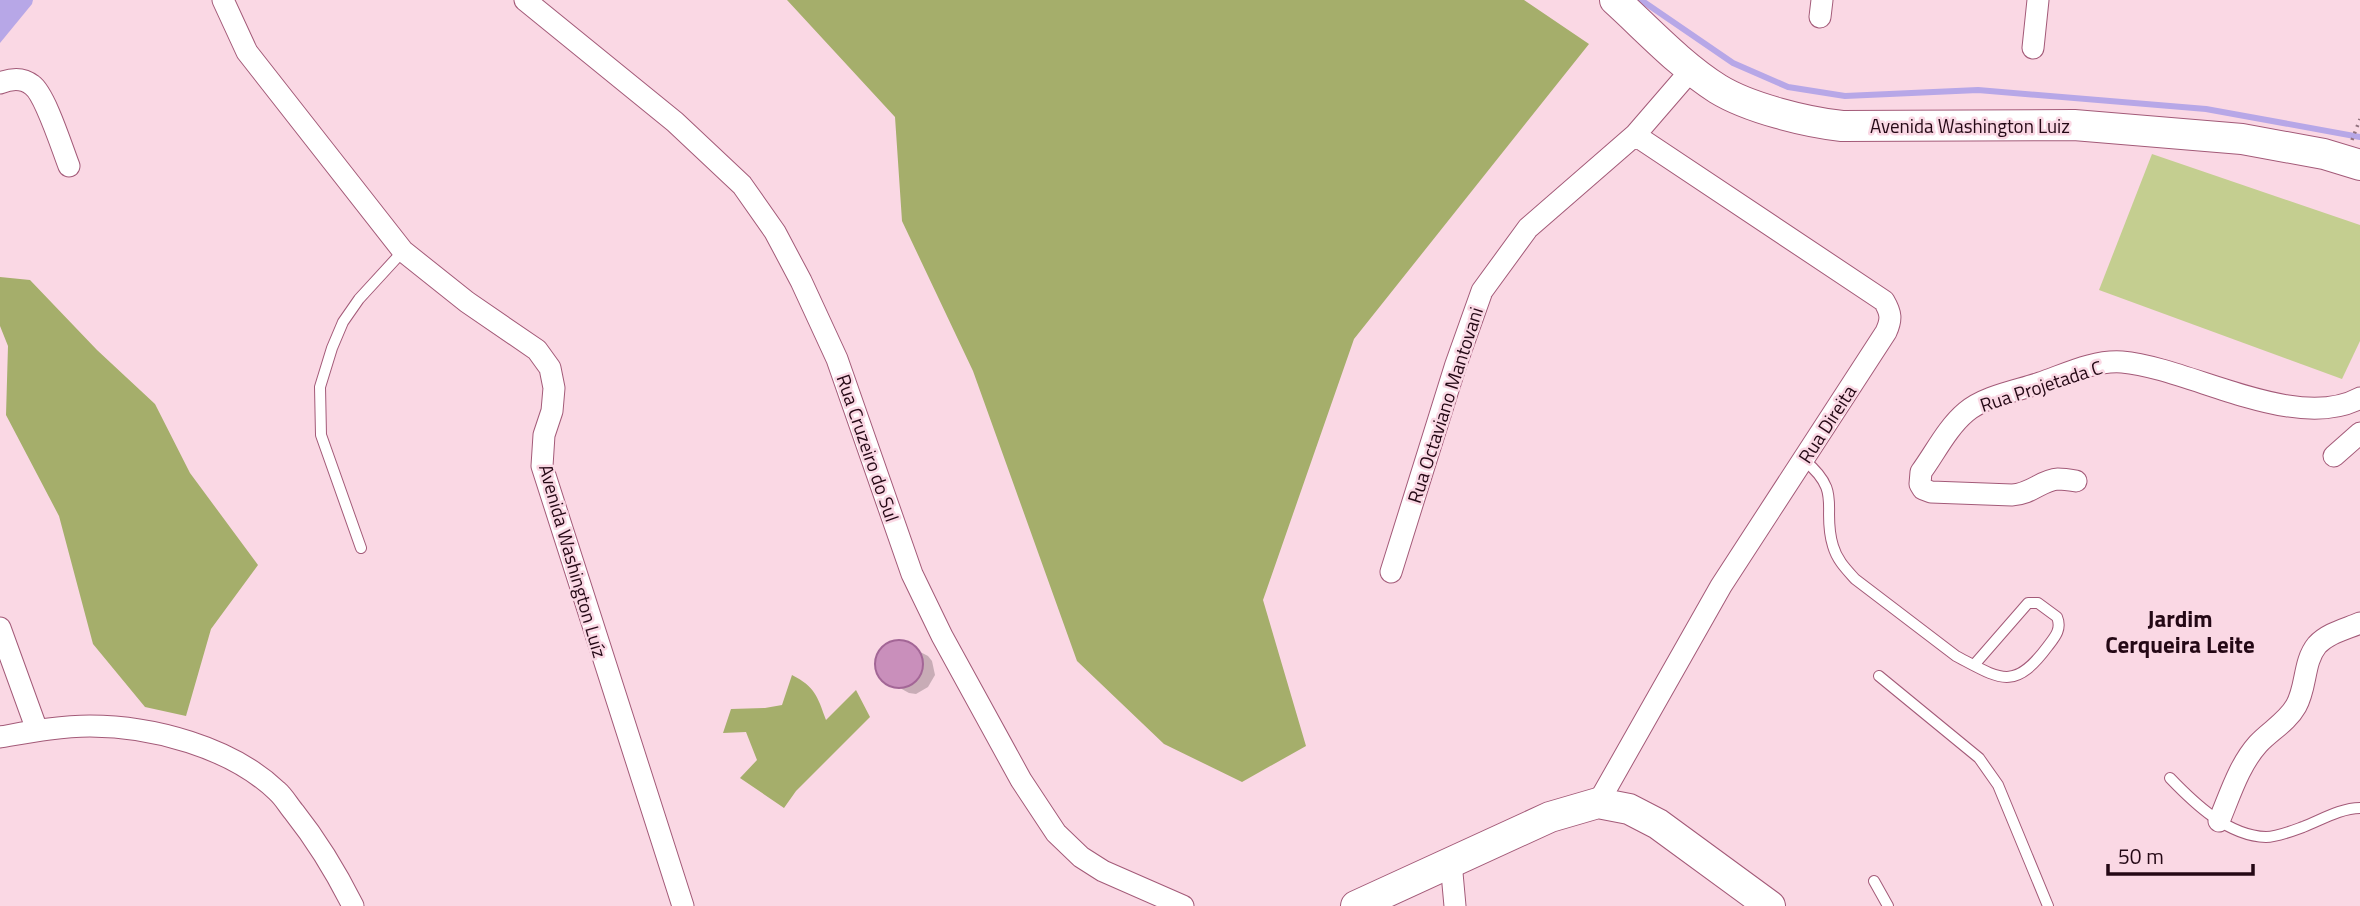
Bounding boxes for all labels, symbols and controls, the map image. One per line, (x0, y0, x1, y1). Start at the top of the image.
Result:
street label: Avenida Washington Luiz (1870, 111, 2070, 140)
street label: Rua Octaviano Mantovani (1399, 303, 1490, 507)
street label: Rua Projetada C (1976, 352, 2106, 419)
street label: Rua Cruzeiro do Sul (830, 370, 907, 526)
street label: Rua Direita (1790, 378, 1863, 469)
street label: Avenida Washington Luíz (532, 461, 615, 661)
district label: Jardim Cerqueira Leite (2105, 601, 2255, 662)
scale bar (2108, 832, 2253, 876)
text: 50 m (2118, 840, 2164, 872)

